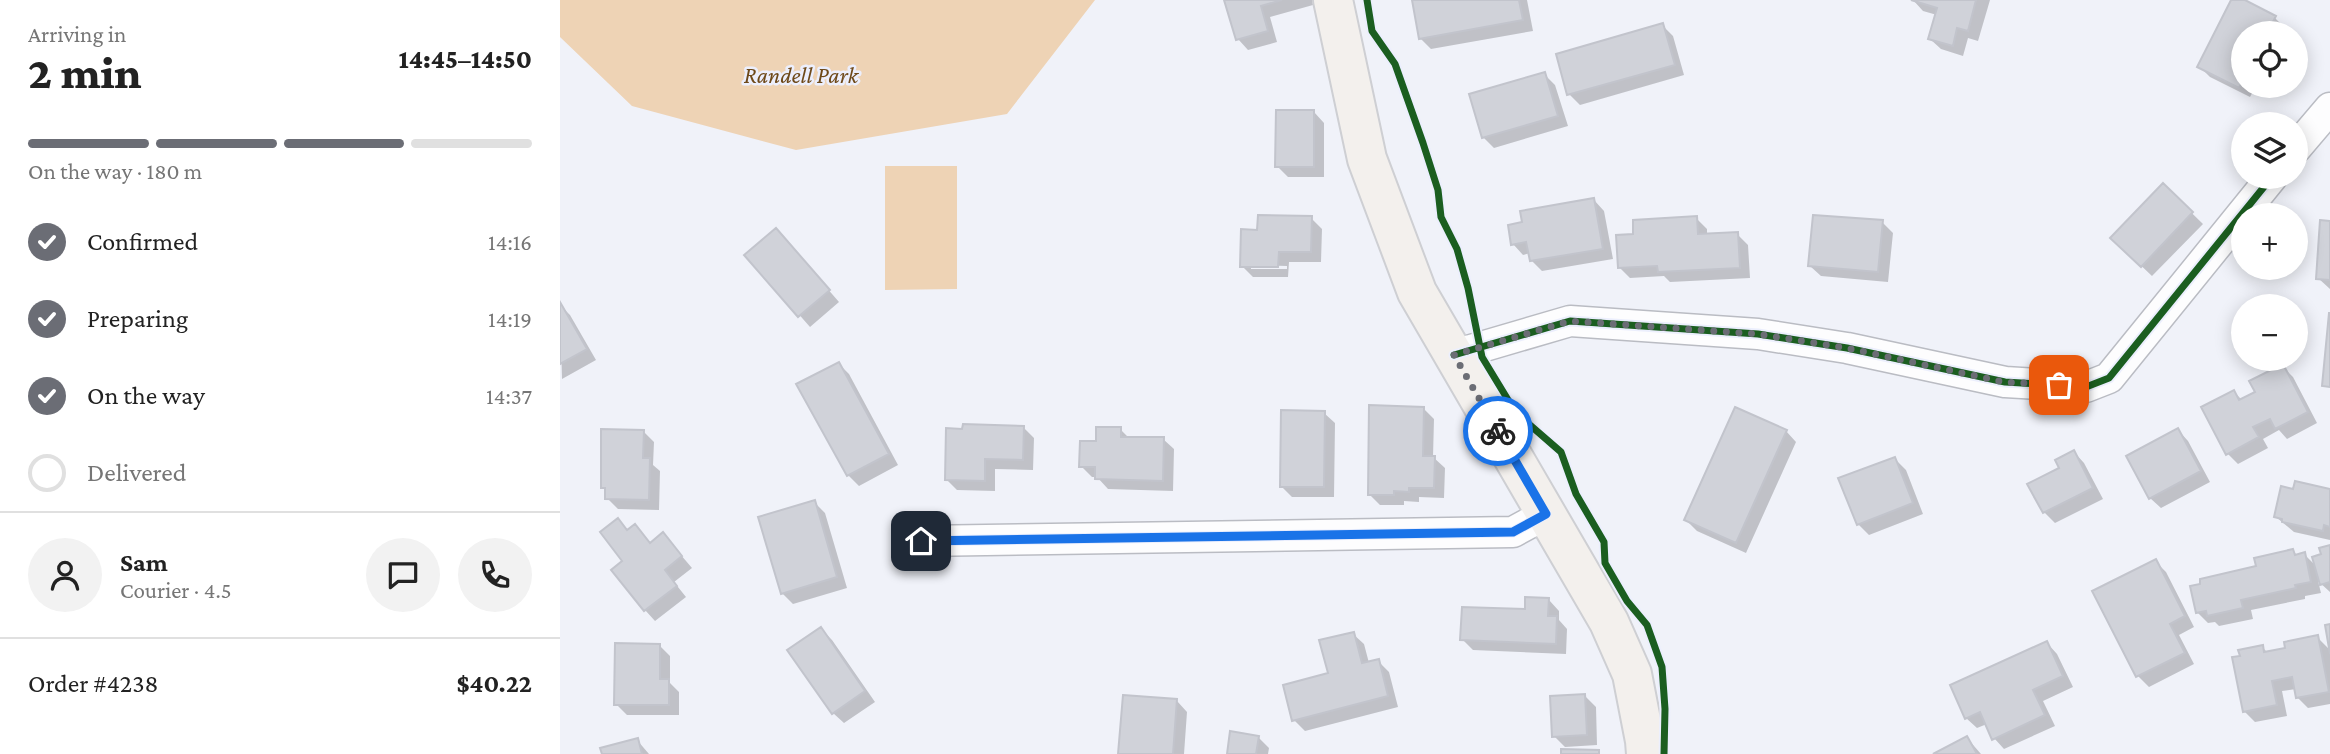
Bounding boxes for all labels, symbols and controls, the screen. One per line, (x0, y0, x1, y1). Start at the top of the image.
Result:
text: Arriving in (28, 21, 126, 47)
map controls (2231, 21, 2308, 371)
button: locate (2231, 21, 2308, 98)
text: 14:45–14:50 (399, 45, 532, 74)
text: 2 min (28, 47, 142, 98)
park label: Randell Park (744, 61, 860, 88)
button: layers (2231, 112, 2308, 189)
text: On the way · 180 m (28, 158, 202, 184)
button: + (2231, 203, 2308, 280)
icon: check (28, 223, 66, 261)
text: Confirmed (87, 227, 198, 256)
text: 14:16 (488, 229, 532, 255)
button: − (2231, 294, 2308, 371)
icon: check (28, 300, 66, 338)
text: Preparing (87, 304, 188, 333)
text: 14:19 (488, 306, 532, 332)
pin (2029, 355, 2089, 415)
icon: bag (2040, 366, 2078, 404)
icon: check (28, 377, 66, 415)
text: On the way (87, 381, 205, 410)
text: 14:37 (486, 383, 532, 409)
courier (1463, 396, 1533, 466)
icon: bike (1479, 412, 1517, 450)
text: Delivered (87, 458, 186, 487)
pin (891, 511, 951, 571)
icon: home (902, 522, 940, 560)
button: person (28, 538, 102, 612)
button: chat (366, 538, 440, 612)
button: phone (458, 538, 532, 612)
text: Sam (120, 548, 168, 577)
text: Courier · 4.5 (120, 577, 232, 603)
text: Order #4238 (28, 669, 158, 698)
text: $40.22 (456, 669, 532, 698)

